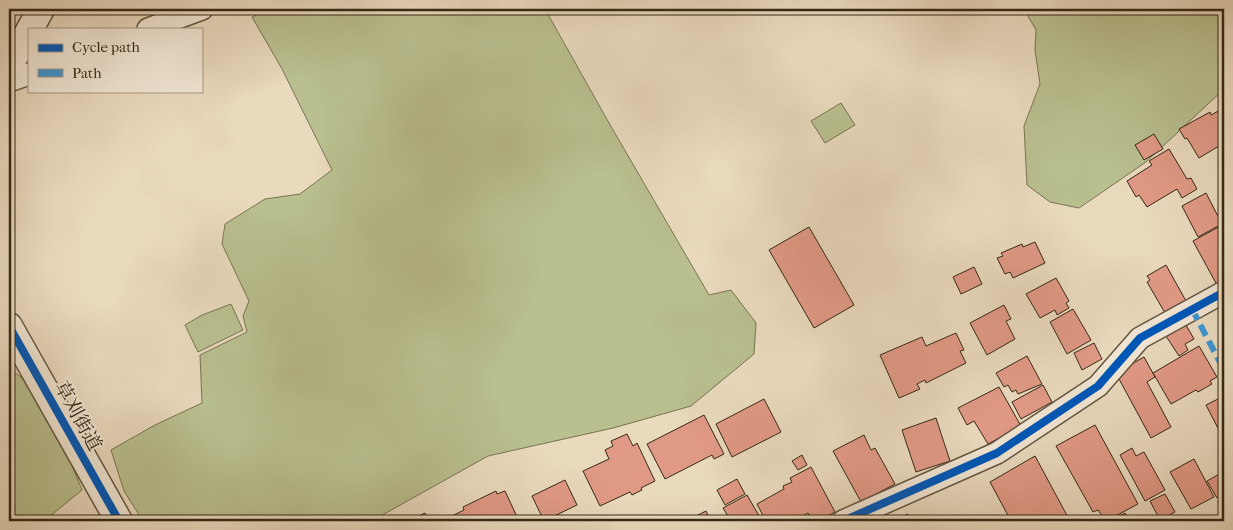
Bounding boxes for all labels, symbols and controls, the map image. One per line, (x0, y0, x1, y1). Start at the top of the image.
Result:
legend (28, 28, 202, 92)
text: Cycle path (72, 38, 140, 56)
text: Path (72, 64, 102, 82)
street label: 草刈街道 (50, 377, 106, 455)

